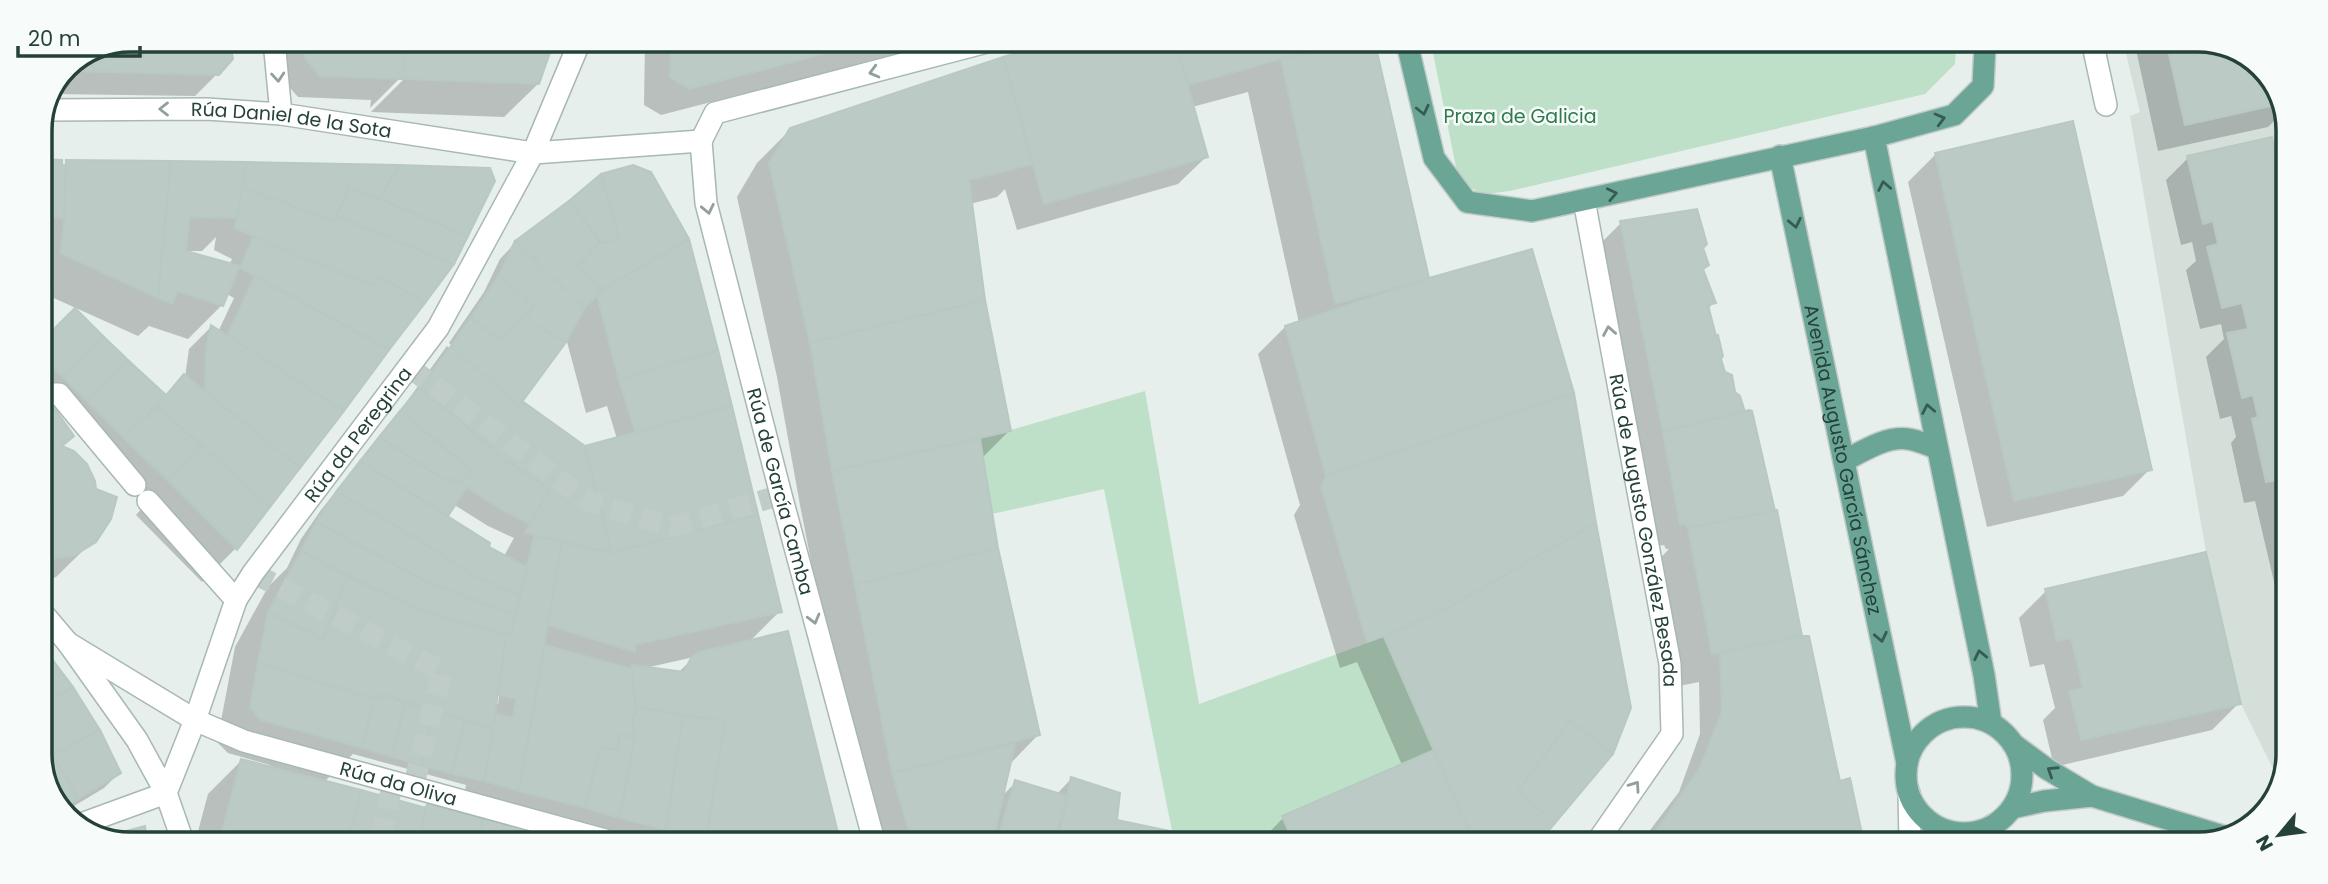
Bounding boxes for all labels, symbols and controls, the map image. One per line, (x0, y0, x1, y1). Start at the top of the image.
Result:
scale bar (18, 14, 140, 58)
text: 20 m (28, 24, 81, 53)
one-way arrow (868, 64, 880, 78)
one-way arrow (270, 72, 285, 83)
street label: Rúa Daniel de la Sota (191, 95, 393, 144)
one-way arrow (158, 101, 169, 117)
park label: Praza de Galicia (1443, 103, 1597, 130)
one-way arrow (1415, 104, 1429, 116)
one-way arrow (1934, 113, 1946, 127)
one-way arrow (1877, 180, 1892, 192)
one-way arrow (1606, 187, 1618, 202)
one-way arrow (700, 203, 715, 215)
one-way arrow (1786, 217, 1801, 229)
street label: Avenida Augusto García Sánchez (1798, 302, 1889, 617)
one-way arrow (1602, 325, 1617, 337)
street label: Rúa da Peregrina (298, 361, 418, 508)
street label: Rúa de Augusto González Besada (1603, 371, 1684, 688)
street label: Rúa de García Camba (740, 385, 821, 598)
one-way arrow (1922, 403, 1937, 415)
one-way arrow (806, 612, 821, 624)
one-way arrow (1872, 631, 1887, 643)
one-way arrow (1973, 650, 1988, 662)
street label: Rúa da Oliva (337, 754, 460, 812)
one-way arrow (2046, 766, 2059, 779)
one-way arrow (1627, 781, 1639, 794)
north arrow (2244, 800, 2314, 870)
text: N (2249, 830, 2280, 856)

